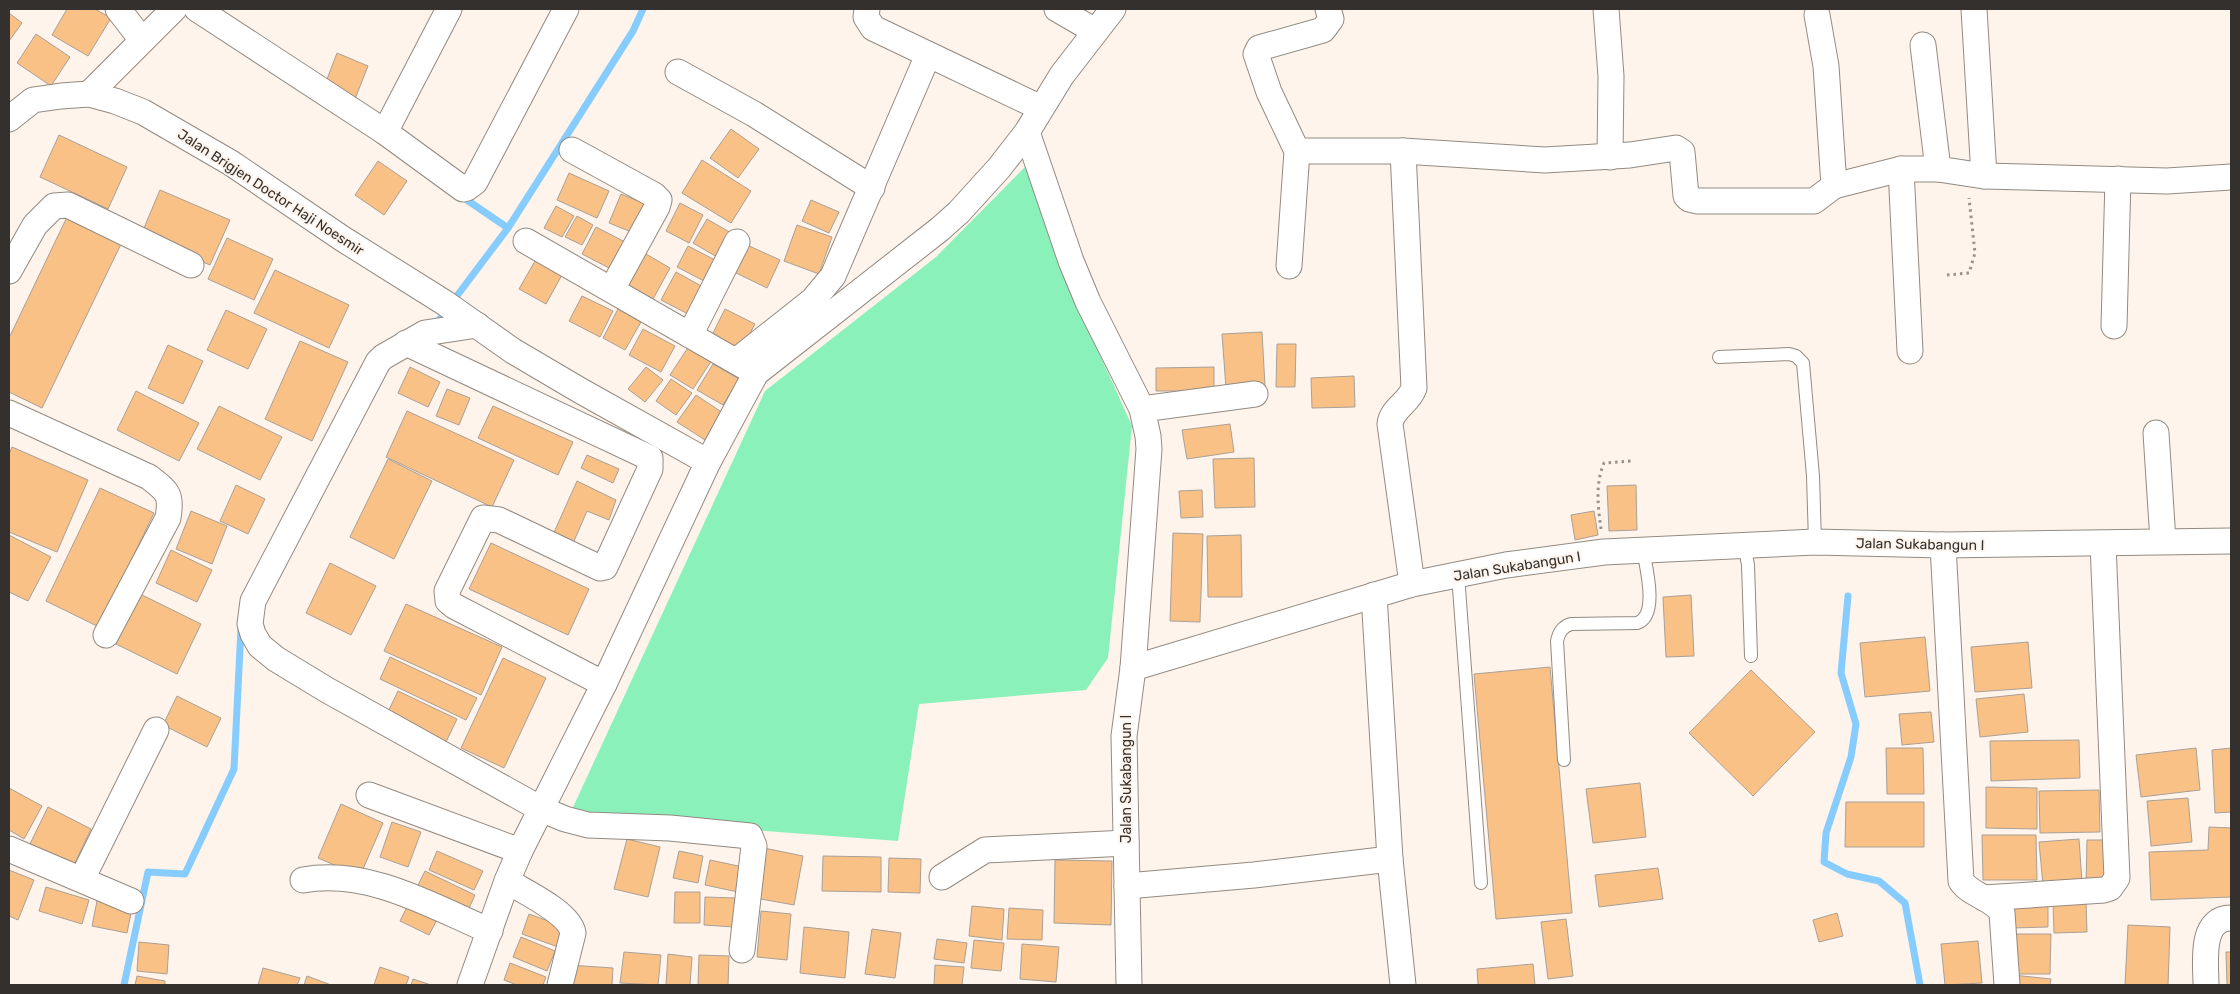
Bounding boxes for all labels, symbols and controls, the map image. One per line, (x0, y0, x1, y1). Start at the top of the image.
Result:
street label: Jalan Brigjen Doctor Haji Noesmir (174, 126, 368, 260)
street label: Jalan Sukabangun I (1856, 535, 1984, 554)
street label: Jalan Sukabangun I (1452, 548, 1582, 585)
street label: Jalan Sukabangun I (1118, 715, 1135, 843)

